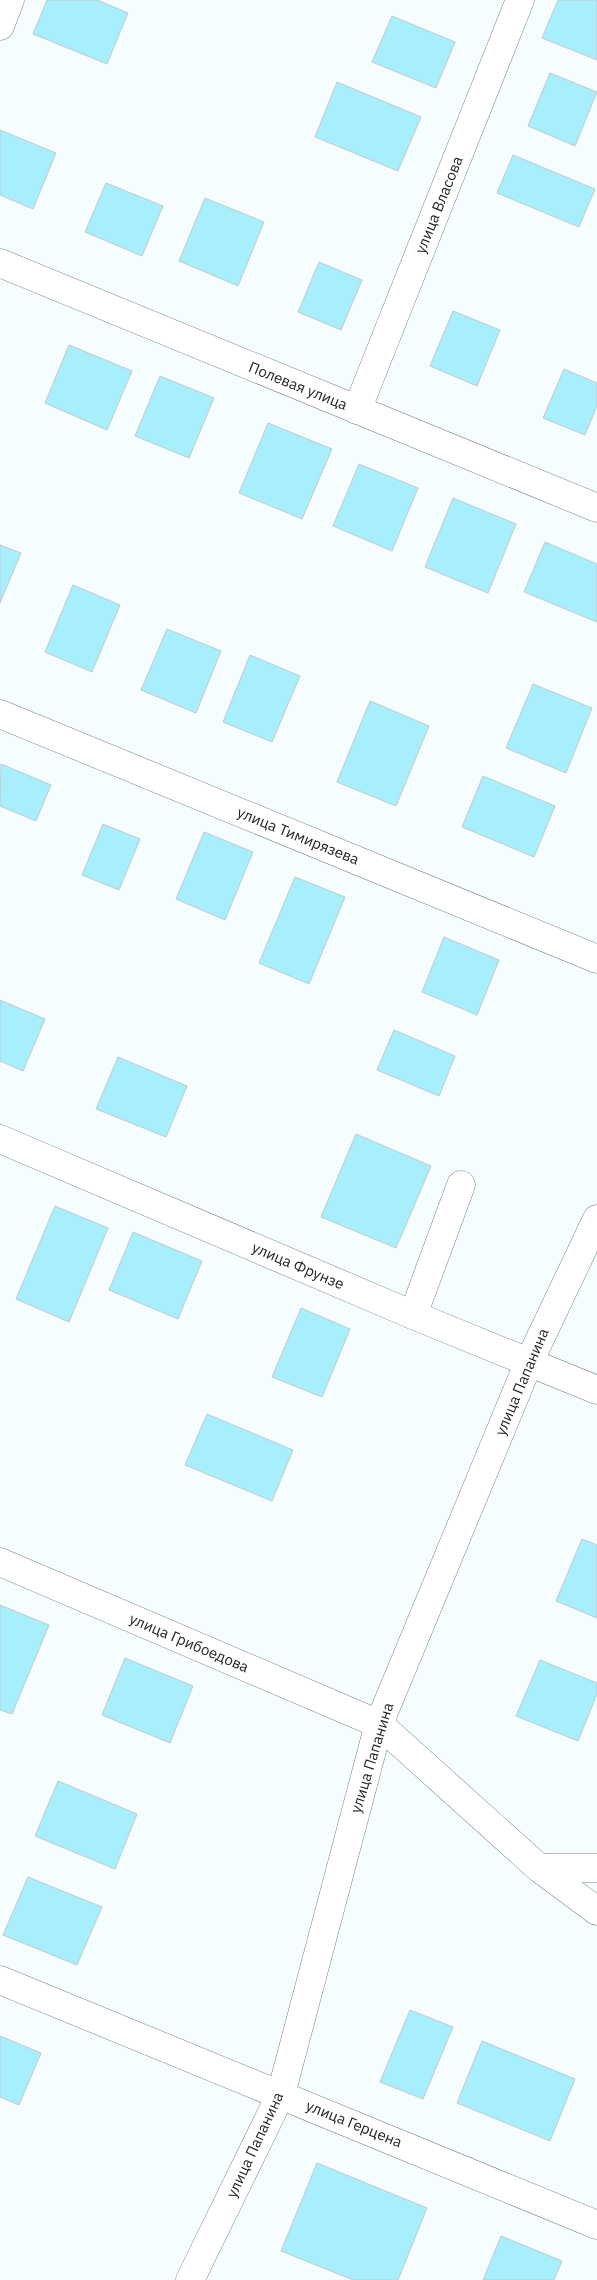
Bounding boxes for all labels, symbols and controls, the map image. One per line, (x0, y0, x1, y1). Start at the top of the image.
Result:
street label: улица Власова (410, 153, 467, 256)
street label: Полевая улица (246, 357, 350, 414)
street label: улица Тимирязева (234, 802, 362, 869)
street label: улица Фрунзе (249, 1238, 347, 1294)
street label: улица Папанина (490, 1325, 553, 1438)
street label: улица Грибоедова (127, 1609, 252, 1676)
street label: улица Папанина (346, 1700, 397, 1815)
street label: улица Папанина (222, 2089, 287, 2201)
street label: улица Герцена (303, 2096, 405, 2151)

